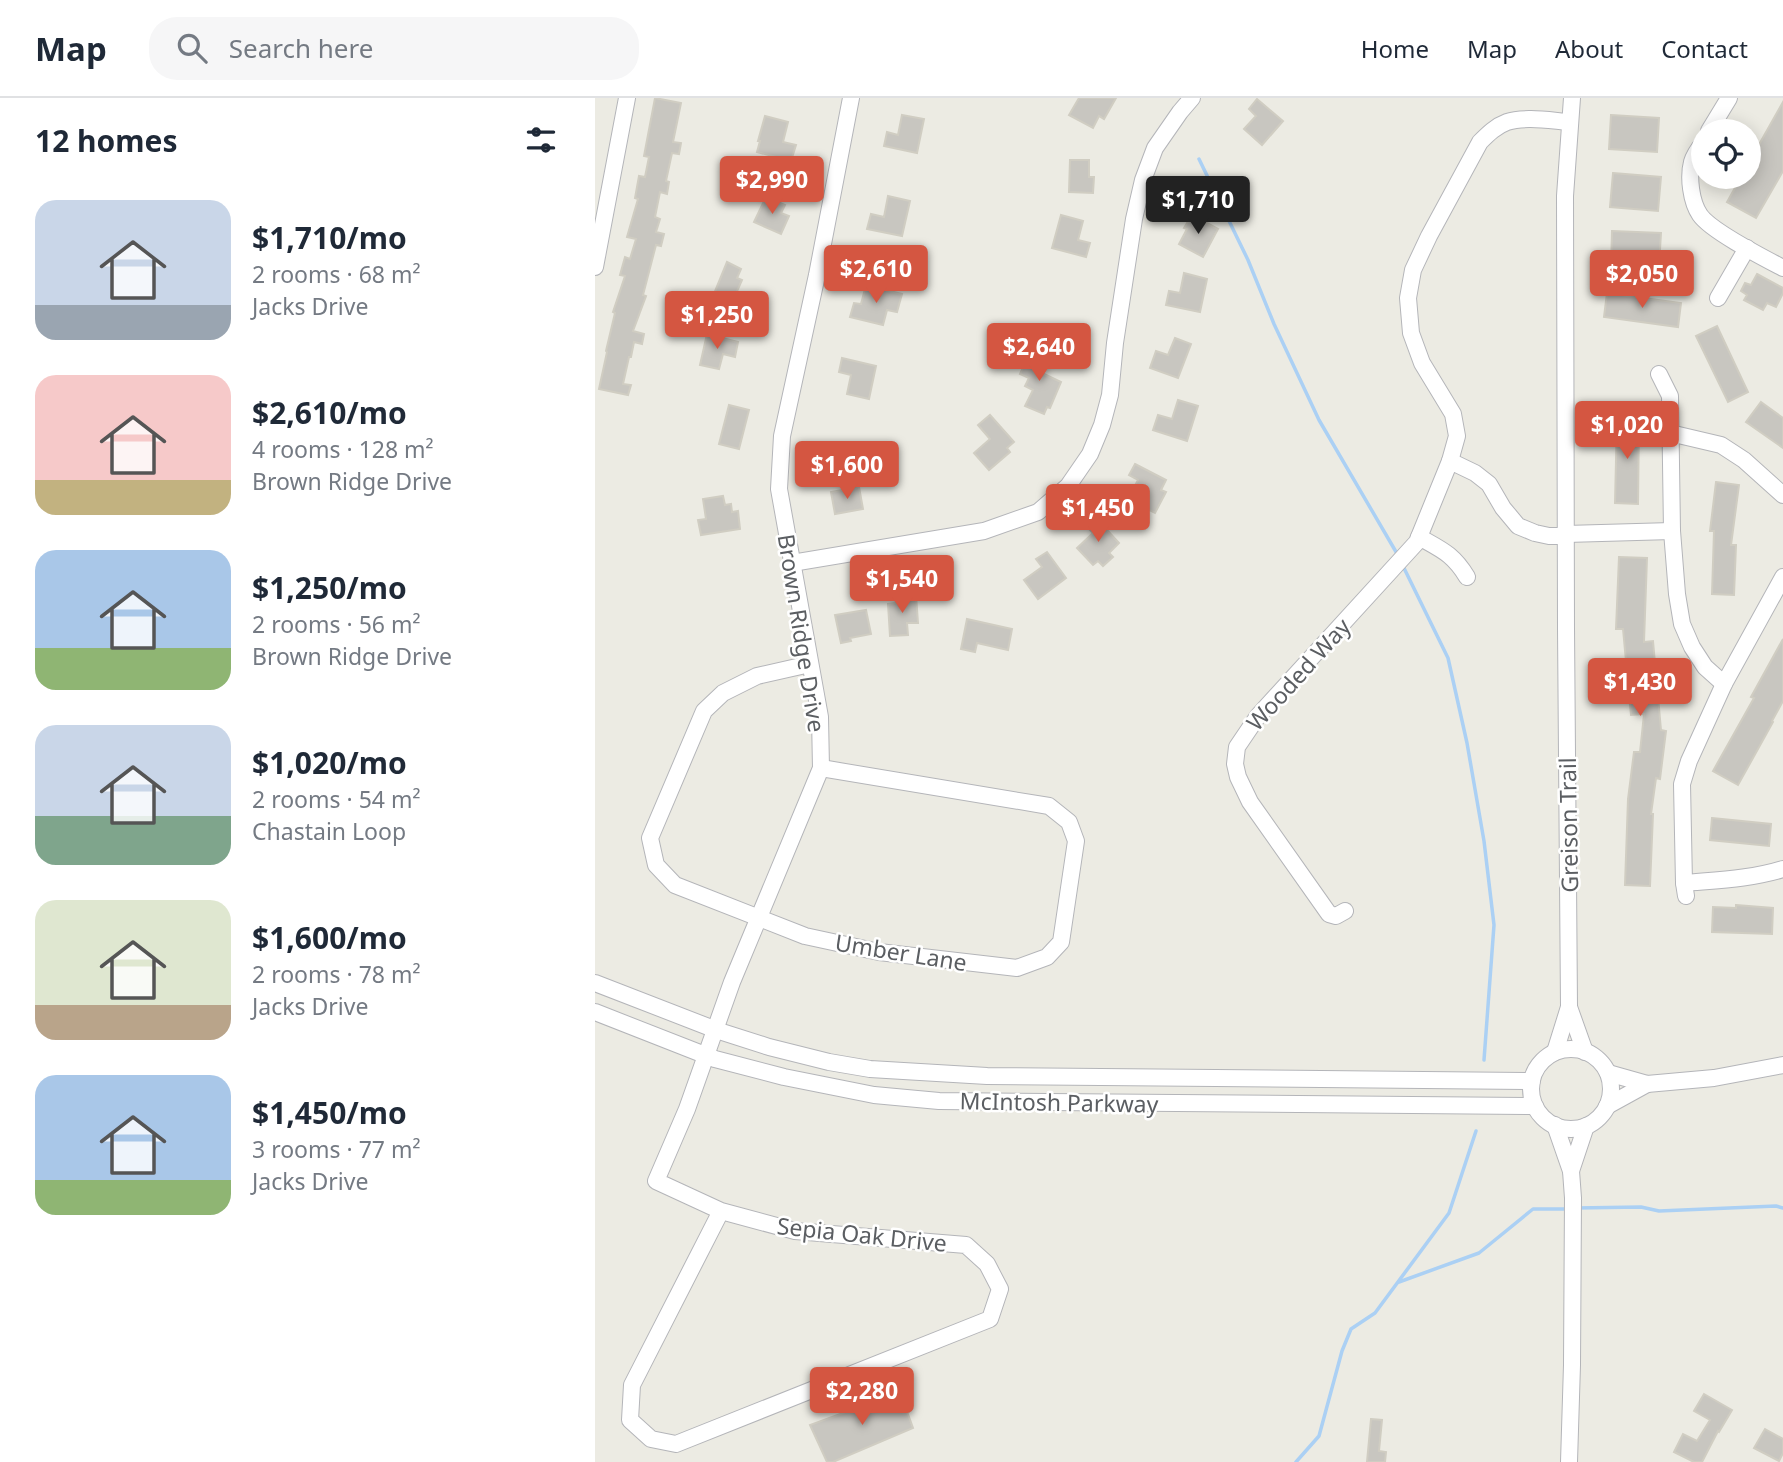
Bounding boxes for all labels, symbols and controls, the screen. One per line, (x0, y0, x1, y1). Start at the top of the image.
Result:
search box (149, 17, 639, 80)
text: Map (35, 26, 107, 71)
icon: search (173, 29, 211, 67)
text: Search here (229, 30, 373, 66)
text: Home (1361, 32, 1429, 65)
text: Map (1467, 32, 1517, 65)
text: About (1555, 32, 1623, 65)
text: Contact (1661, 32, 1748, 65)
map controls (1691, 119, 1761, 189)
button: locate (1691, 119, 1761, 189)
text: 12 homes (35, 120, 178, 161)
icon: filters (522, 121, 560, 159)
pin: $2,990 (715, 156, 829, 216)
text: $2,990 (736, 163, 808, 195)
pin: $1,710 (1141, 176, 1255, 236)
text: $1,710 (1162, 183, 1234, 215)
text: $1,710/mo (252, 217, 407, 258)
icon: home (91, 228, 175, 312)
pin: $2,610 (819, 246, 933, 305)
pin: $2,050 (1585, 250, 1699, 310)
text: $2,610 (840, 252, 912, 284)
text: $2,050 (1606, 257, 1678, 289)
text: 2 rooms · 68 m² (252, 258, 421, 290)
text: Jacks Drive (252, 290, 368, 322)
pin: $1,250 (660, 292, 774, 351)
text: $1,250 (681, 298, 753, 330)
pin: $2,640 (982, 324, 1096, 383)
text: $2,640 (1003, 330, 1075, 362)
text: $2,610/mo (252, 392, 407, 433)
pin: $1,020 (1570, 402, 1684, 461)
icon: home (91, 403, 175, 487)
text: $1,020 (1591, 408, 1663, 440)
text: 4 rooms · 128 m² (252, 433, 434, 465)
pin: $1,600 (790, 442, 904, 501)
text: $1,600 (811, 448, 883, 480)
text: Brown Ridge Drive (252, 465, 452, 497)
pin: $1,450 (1041, 484, 1155, 544)
text: $1,450 (1062, 491, 1134, 523)
street label: Brown Ridge Drive (771, 532, 833, 734)
pin: $1,540 (845, 556, 959, 615)
text: $1,540 (866, 562, 938, 594)
text: $1,250/mo (252, 567, 407, 608)
icon: home (91, 578, 175, 662)
text: 2 rooms · 56 m² (252, 608, 421, 640)
street label: Wooded Way (1239, 610, 1357, 737)
text: Brown Ridge Drive (252, 640, 452, 672)
pin: $1,430 (1583, 658, 1697, 718)
text: $1,430 (1604, 665, 1676, 697)
text: $1,020/mo (252, 742, 407, 783)
icon: home (91, 753, 175, 837)
street label: Greison Trail (1551, 757, 1585, 893)
text: 2 rooms · 54 m² (252, 783, 421, 815)
text: Chastain Loop (252, 815, 406, 847)
text: $1,600/mo (252, 917, 407, 958)
street label: Umber Lane (833, 926, 969, 978)
icon: home (91, 928, 175, 1012)
text: 2 rooms · 78 m² (252, 958, 421, 990)
text: Jacks Drive (252, 990, 368, 1022)
street label: McIntosh Parkway (959, 1084, 1159, 1120)
text: $1,450/mo (252, 1092, 407, 1133)
icon: home (91, 1103, 175, 1187)
text: 3 rooms · 77 m² (252, 1133, 421, 1165)
text: Jacks Drive (252, 1165, 368, 1197)
street label: Sepia Oak Drive (776, 1209, 948, 1259)
pin: $2,280 (805, 1368, 919, 1427)
text: $2,280 (826, 1374, 898, 1406)

